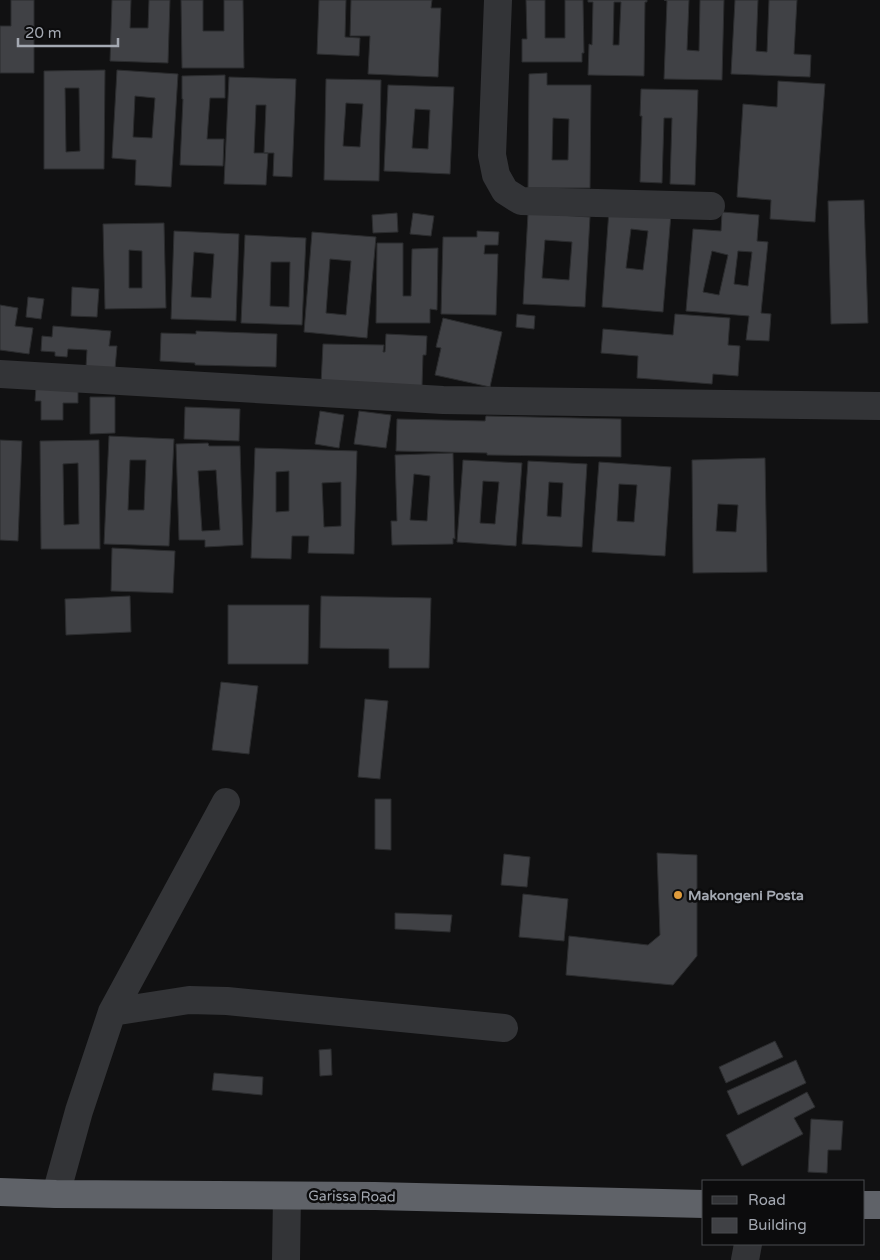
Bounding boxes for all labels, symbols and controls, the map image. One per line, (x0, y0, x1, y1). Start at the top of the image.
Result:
scale bar (18, 15, 118, 47)
text: 20 m (25, 24, 62, 42)
place label: Makongeni Posta (688, 887, 804, 904)
marker: Makongeni Posta (672, 889, 684, 901)
legend (702, 1180, 865, 1245)
street label: Garissa Road (308, 1187, 396, 1206)
text: Road (748, 1191, 786, 1209)
text: Building (748, 1216, 807, 1234)

